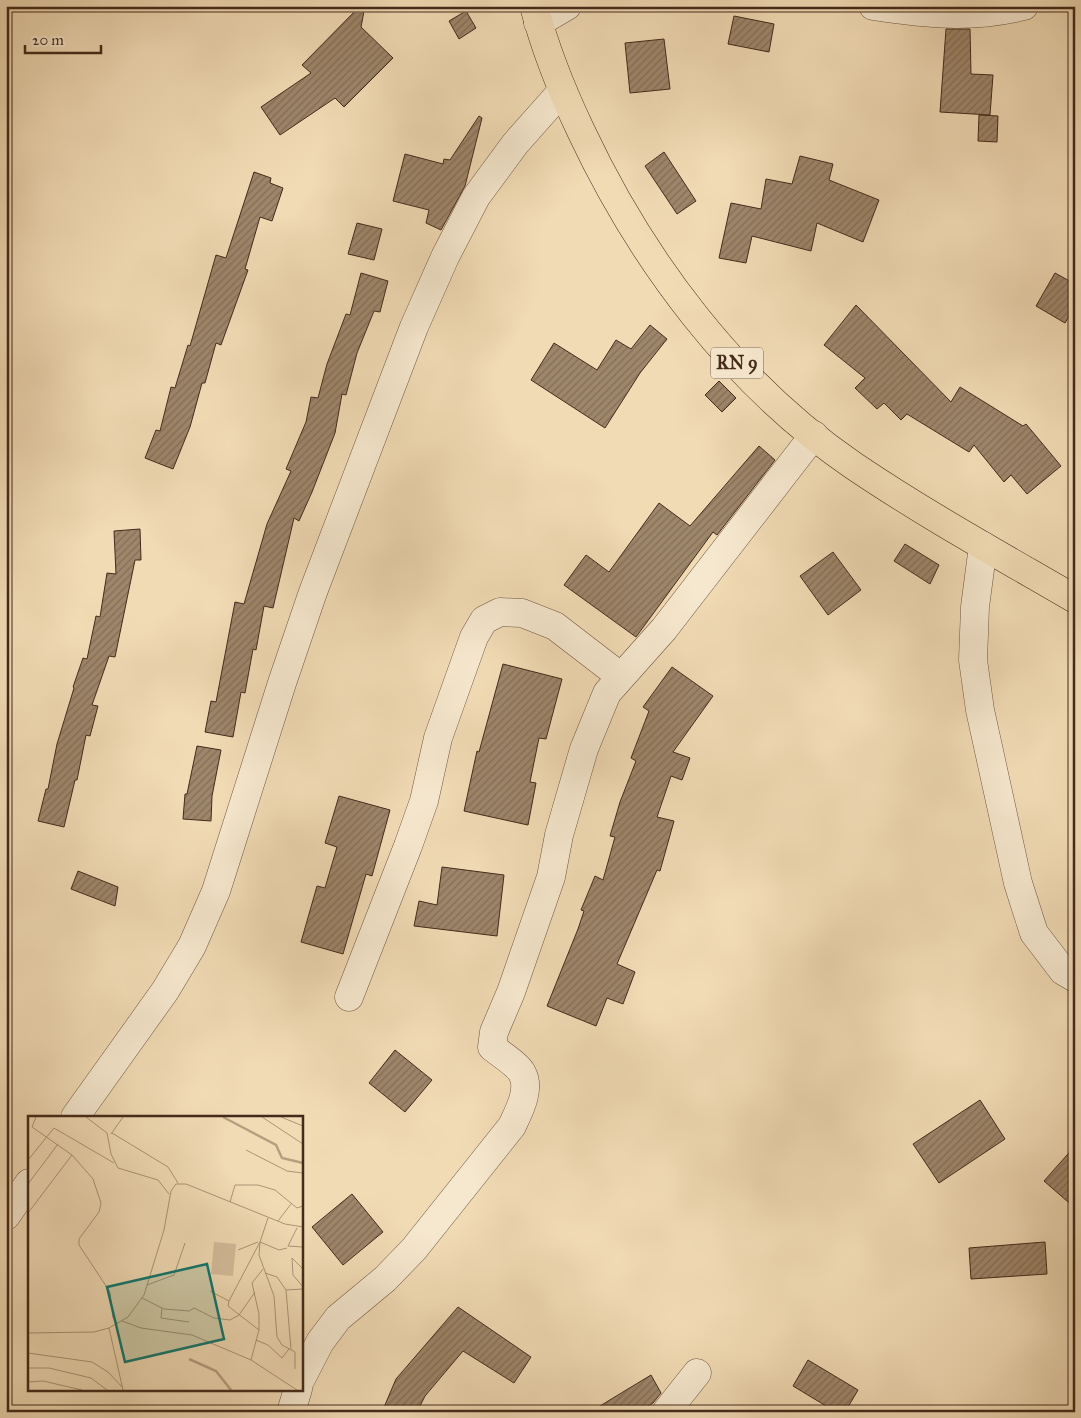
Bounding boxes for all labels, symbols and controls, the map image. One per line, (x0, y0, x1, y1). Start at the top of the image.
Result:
scale bar (25, 22, 101, 54)
text: 20 m (32, 31, 64, 49)
road number: RN 9 (711, 348, 763, 378)
inset map (28, 1116, 302, 1390)

